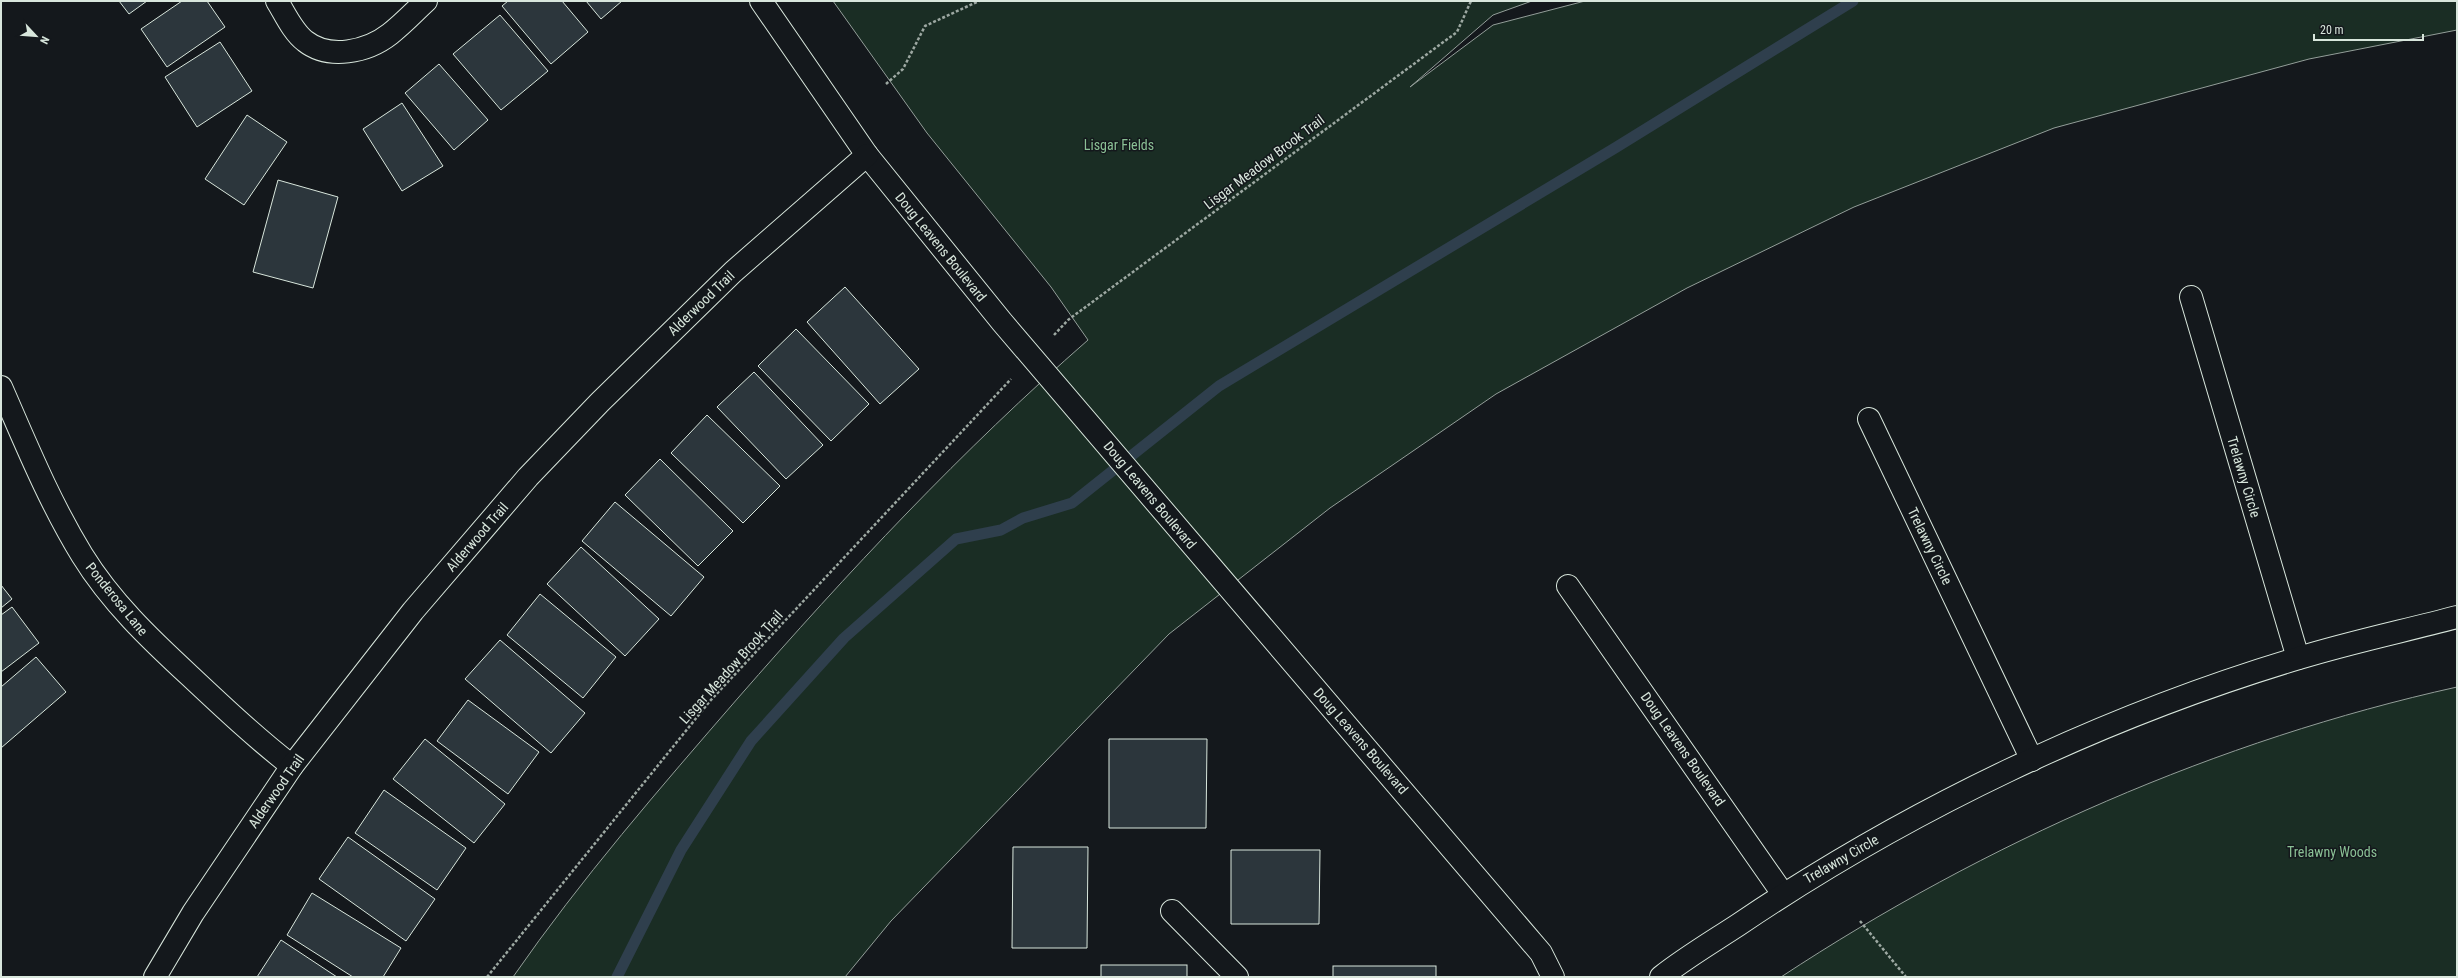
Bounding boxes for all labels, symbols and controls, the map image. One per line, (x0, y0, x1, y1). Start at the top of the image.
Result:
north arrow (16, 16, 56, 56)
scale bar (2314, 16, 2423, 42)
text: 20 m (2320, 23, 2344, 37)
text: N (37, 34, 52, 46)
street label: Lisgar Meadow Brook Trail (1201, 112, 1327, 212)
park label: Lisgar Fields (1084, 137, 1154, 153)
street label: Doug Leavens Boulevard (892, 189, 990, 305)
street label: Alderwood Trail (664, 267, 738, 339)
street label: Trelawny Circle (2224, 435, 2264, 520)
street label: Doug Leavens Boulevard (1100, 438, 1200, 552)
street label: Alderwood Trail (443, 499, 511, 575)
street label: Trelawny Circle (1904, 505, 1956, 588)
street label: Ponderosa Lane (83, 559, 152, 639)
street label: Lisgar Meadow Brook Trail (676, 607, 786, 727)
street label: Doug Leavens Boulevard (1311, 685, 1411, 797)
street label: Doug Leavens Boulevard (1638, 689, 1728, 809)
street label: Alderwood Trail (245, 751, 307, 831)
street label: Trelawny Circle (1801, 831, 1882, 887)
park label: Trelawny Woods (2287, 844, 2377, 860)

